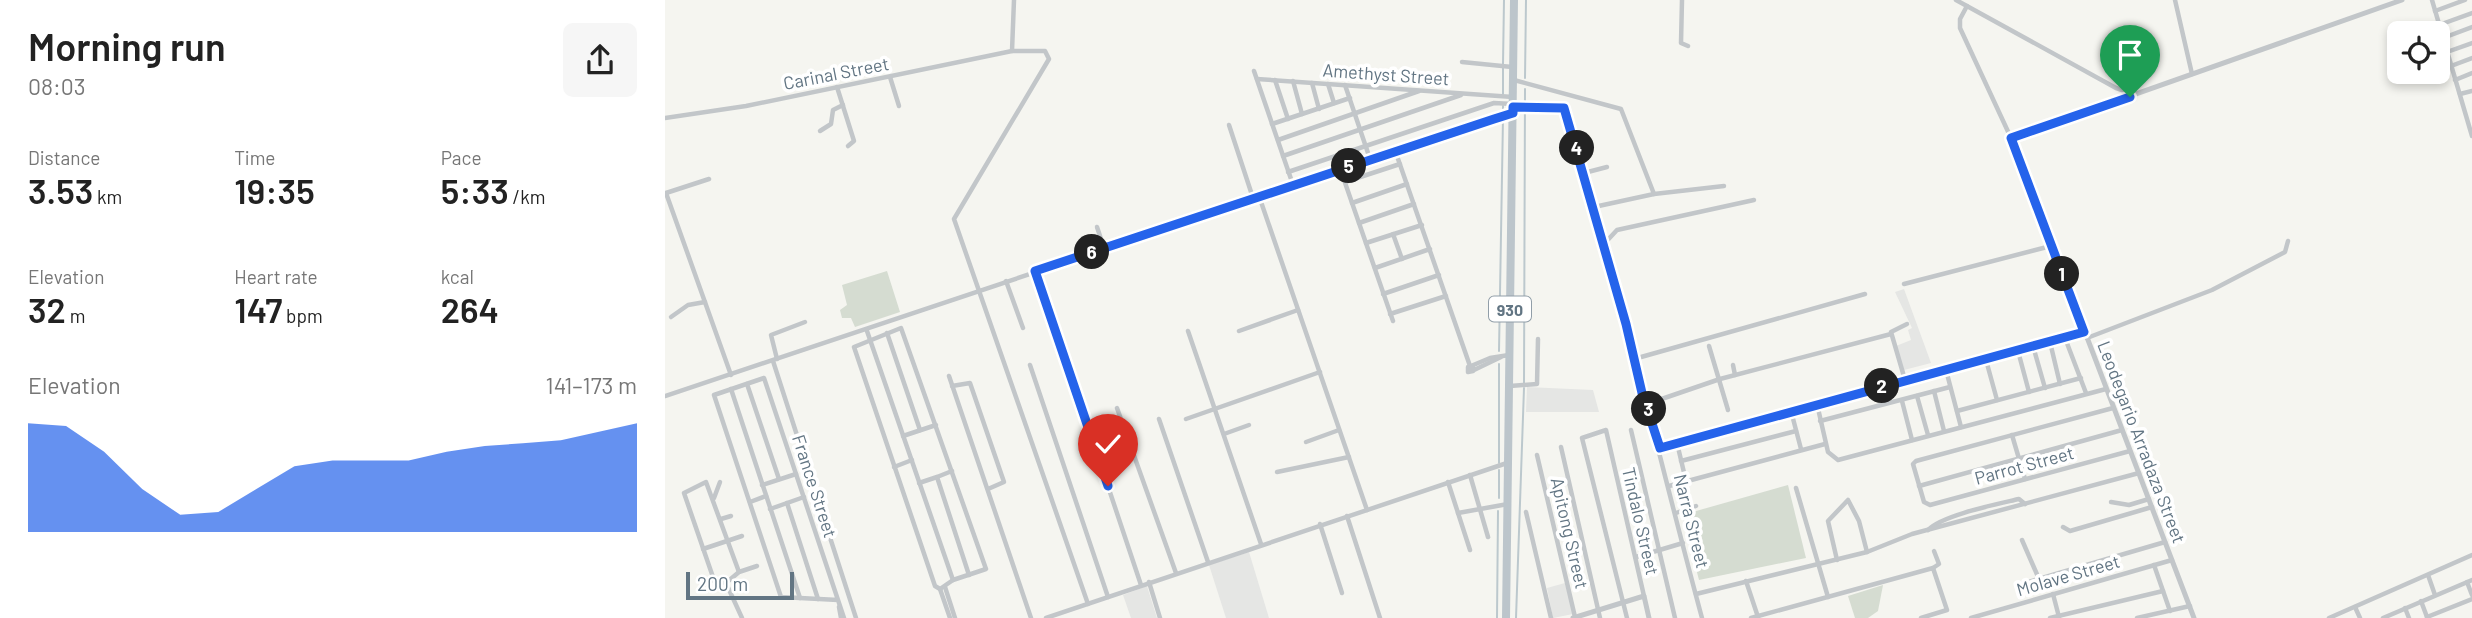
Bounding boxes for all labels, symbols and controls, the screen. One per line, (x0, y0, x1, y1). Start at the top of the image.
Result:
map controls (2387, 21, 2450, 84)
button: locate (2387, 21, 2450, 84)
text: Morning run (28, 23, 226, 69)
button: share (563, 23, 637, 97)
pin (2100, 25, 2160, 97)
icon: arrive (2111, 36, 2149, 74)
street label: Carinal Street (781, 52, 891, 94)
street label: Amethyst Street (1322, 59, 1450, 89)
text: 08:03 (28, 72, 86, 100)
pin: 4 (1559, 130, 1595, 166)
text: 4 (1571, 136, 1582, 159)
text: Distance (28, 146, 100, 169)
text: Time (234, 146, 275, 169)
text: Pace (441, 146, 482, 169)
pin: 5 (1331, 148, 1367, 184)
text: 5 (1343, 154, 1354, 177)
text: 3.53 (28, 169, 93, 211)
text: 19:35 (234, 169, 315, 211)
text: 5:33 (441, 169, 509, 211)
text: km (93, 185, 122, 208)
text: /km (509, 185, 545, 208)
pin: 6 (1075, 234, 1109, 270)
text: 6 (1086, 240, 1097, 263)
pin: 1 (2045, 256, 2079, 292)
text: 1 (2058, 262, 2065, 285)
text: Elevation (28, 265, 105, 288)
text: Heart rate (234, 265, 318, 288)
text: kcal (441, 265, 474, 288)
text: 32 (28, 288, 66, 330)
text: 147 (234, 288, 282, 330)
text: 264 (441, 288, 499, 330)
road number: 930 (1489, 296, 1531, 322)
text: m (66, 304, 85, 327)
text: bpm (282, 304, 323, 327)
street label: Leodegario Arradaza Street (2093, 338, 2191, 546)
pin: 2 (1865, 368, 1899, 404)
text: Elevation (28, 371, 121, 399)
text: 141–173 m (546, 371, 637, 399)
text: 2 (1876, 374, 1887, 397)
pin: 3 (1632, 392, 1667, 426)
text: 3 (1643, 397, 1654, 420)
pin (1078, 414, 1138, 486)
icon: check (1089, 425, 1127, 463)
street label: France Street (788, 432, 842, 540)
street label: Parrot Street (1972, 441, 2076, 489)
street label: Tindalo Street (1618, 465, 1664, 577)
street label: Narra Street (1670, 472, 1714, 570)
street label: Apitong Street (1547, 475, 1593, 591)
street label: Molave Street (2014, 550, 2122, 600)
scale bar (686, 569, 795, 601)
text: 200 m (697, 572, 748, 595)

